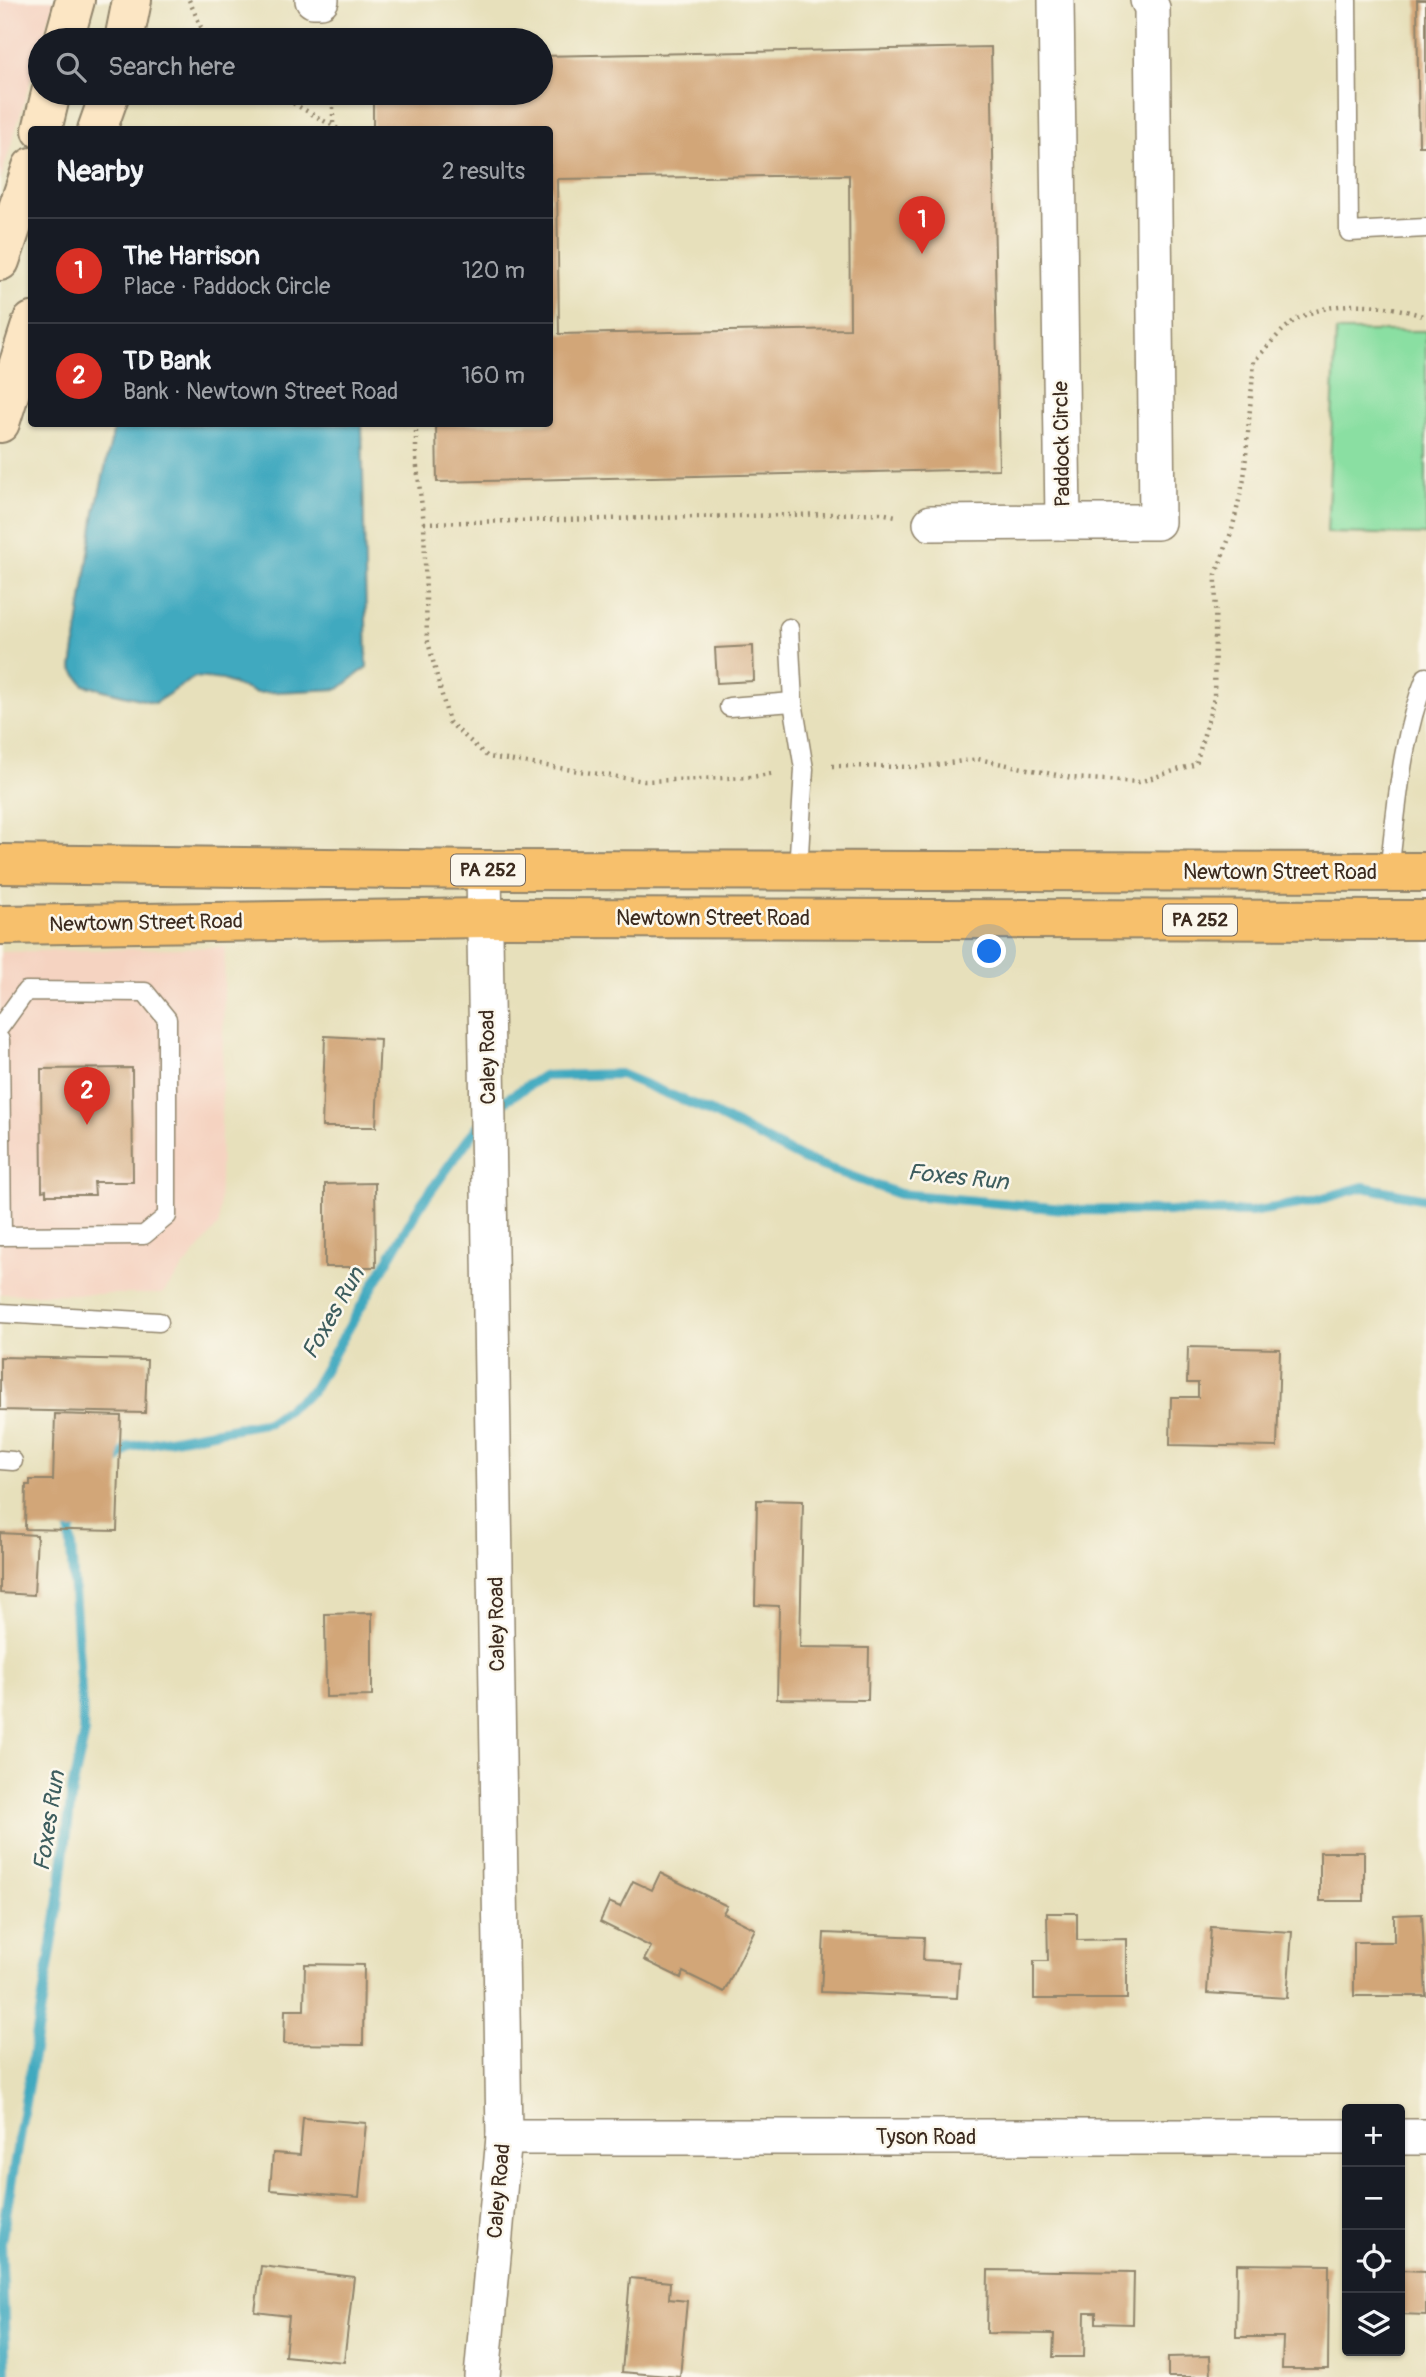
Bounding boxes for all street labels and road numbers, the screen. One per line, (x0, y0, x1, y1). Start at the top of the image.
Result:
street label: Paddock Circle (1047, 380, 1077, 507)
road number: PA 252 (451, 855, 525, 886)
street label: Newtown Street Road (1183, 859, 1377, 886)
road number: PA 252 (1163, 904, 1237, 936)
street label: Newtown Street Road (616, 905, 810, 932)
street label: Newtown Street Road (49, 908, 243, 938)
street label: Caley Road (474, 1009, 502, 1105)
street label: Caley Road (483, 1576, 511, 1672)
street label: Tyson Road (876, 2124, 976, 2151)
street label: Caley Road (481, 2142, 517, 2240)

